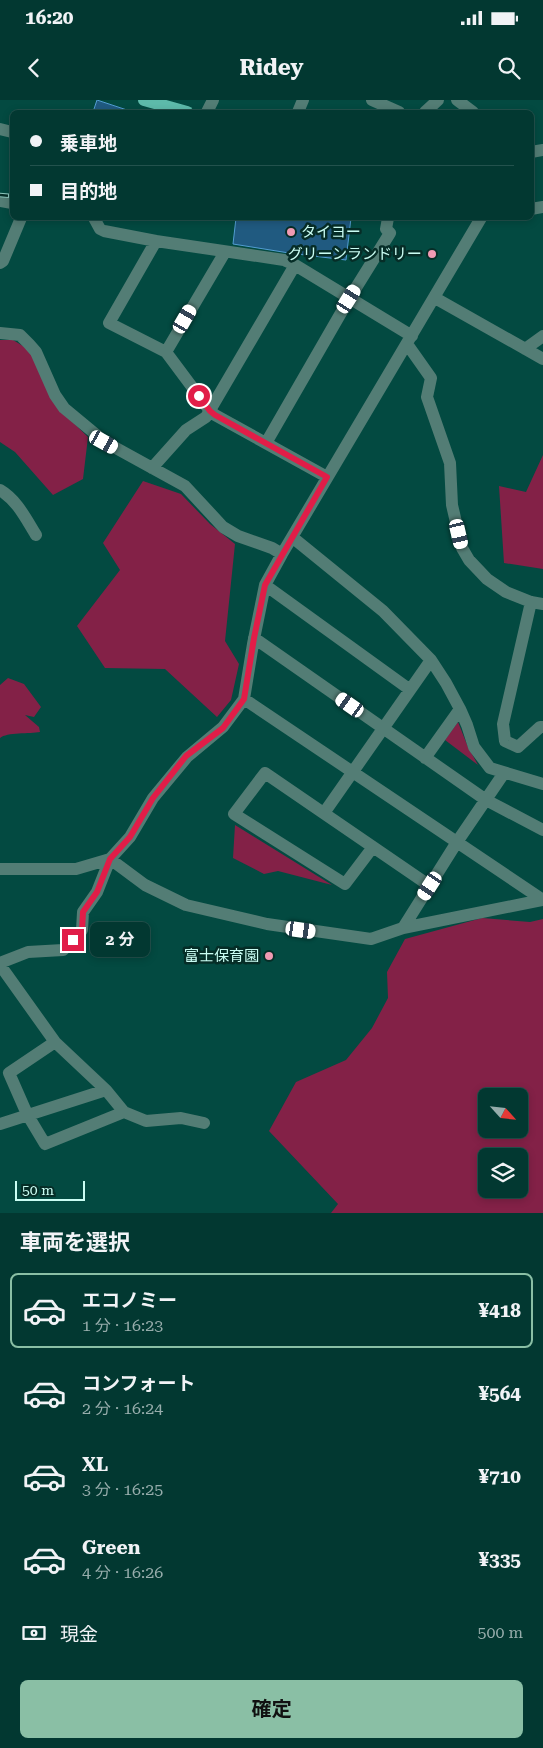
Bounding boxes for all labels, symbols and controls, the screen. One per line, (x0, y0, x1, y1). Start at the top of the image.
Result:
text: 16:20 (25, 6, 74, 29)
icon: back (20, 54, 48, 82)
icon: search (495, 54, 523, 82)
text: Ridey (239, 55, 304, 80)
text: 乗車地 (60, 132, 117, 155)
text: 目的地 (60, 180, 117, 203)
place label: タイヨー (301, 223, 361, 241)
marker: タイヨー (285, 226, 297, 238)
place label: グリーンランドリー (288, 245, 422, 263)
marker: グリーンランドリー (426, 248, 438, 260)
car (334, 282, 363, 316)
car (171, 302, 198, 336)
route start (188, 385, 210, 407)
car (87, 428, 120, 456)
car (448, 518, 469, 550)
car (333, 690, 366, 720)
car (415, 869, 444, 903)
car (285, 920, 316, 940)
callout: 2 分 (90, 922, 150, 958)
route end (62, 929, 84, 951)
text: 2 分 (105, 930, 135, 949)
place label: 富士保育園 (184, 947, 259, 965)
marker: 富士保育園 (263, 950, 275, 962)
north arrow (478, 1088, 528, 1138)
map controls (478, 1088, 528, 1198)
button: layers (478, 1148, 528, 1198)
scale bar (15, 1178, 85, 1201)
text: 50 m (22, 1182, 54, 1198)
text: 車両を選択 (20, 1230, 130, 1255)
icon: car (22, 1288, 67, 1333)
text: エコノミー (82, 1289, 177, 1312)
text: ¥418 (478, 1299, 521, 1322)
text: 1 分 · 16:23 (82, 1316, 163, 1335)
icon: car (22, 1371, 67, 1416)
text: コンフォート (82, 1372, 195, 1395)
text: ¥564 (478, 1382, 521, 1405)
text: 2 分 · 16:24 (82, 1399, 163, 1418)
text: XL (82, 1453, 108, 1476)
icon: car (22, 1454, 67, 1499)
text: ¥710 (478, 1465, 521, 1488)
text: 3 分 · 16:25 (82, 1480, 163, 1499)
text: Green (82, 1536, 140, 1559)
icon: car (22, 1537, 67, 1582)
text: ¥335 (478, 1548, 521, 1571)
text: 4 分 · 16:26 (82, 1563, 163, 1582)
icon: cash (20, 1619, 48, 1647)
text: 現金 (60, 1623, 98, 1646)
text: 500 m (477, 1623, 523, 1642)
button: 確定 (20, 1680, 523, 1738)

